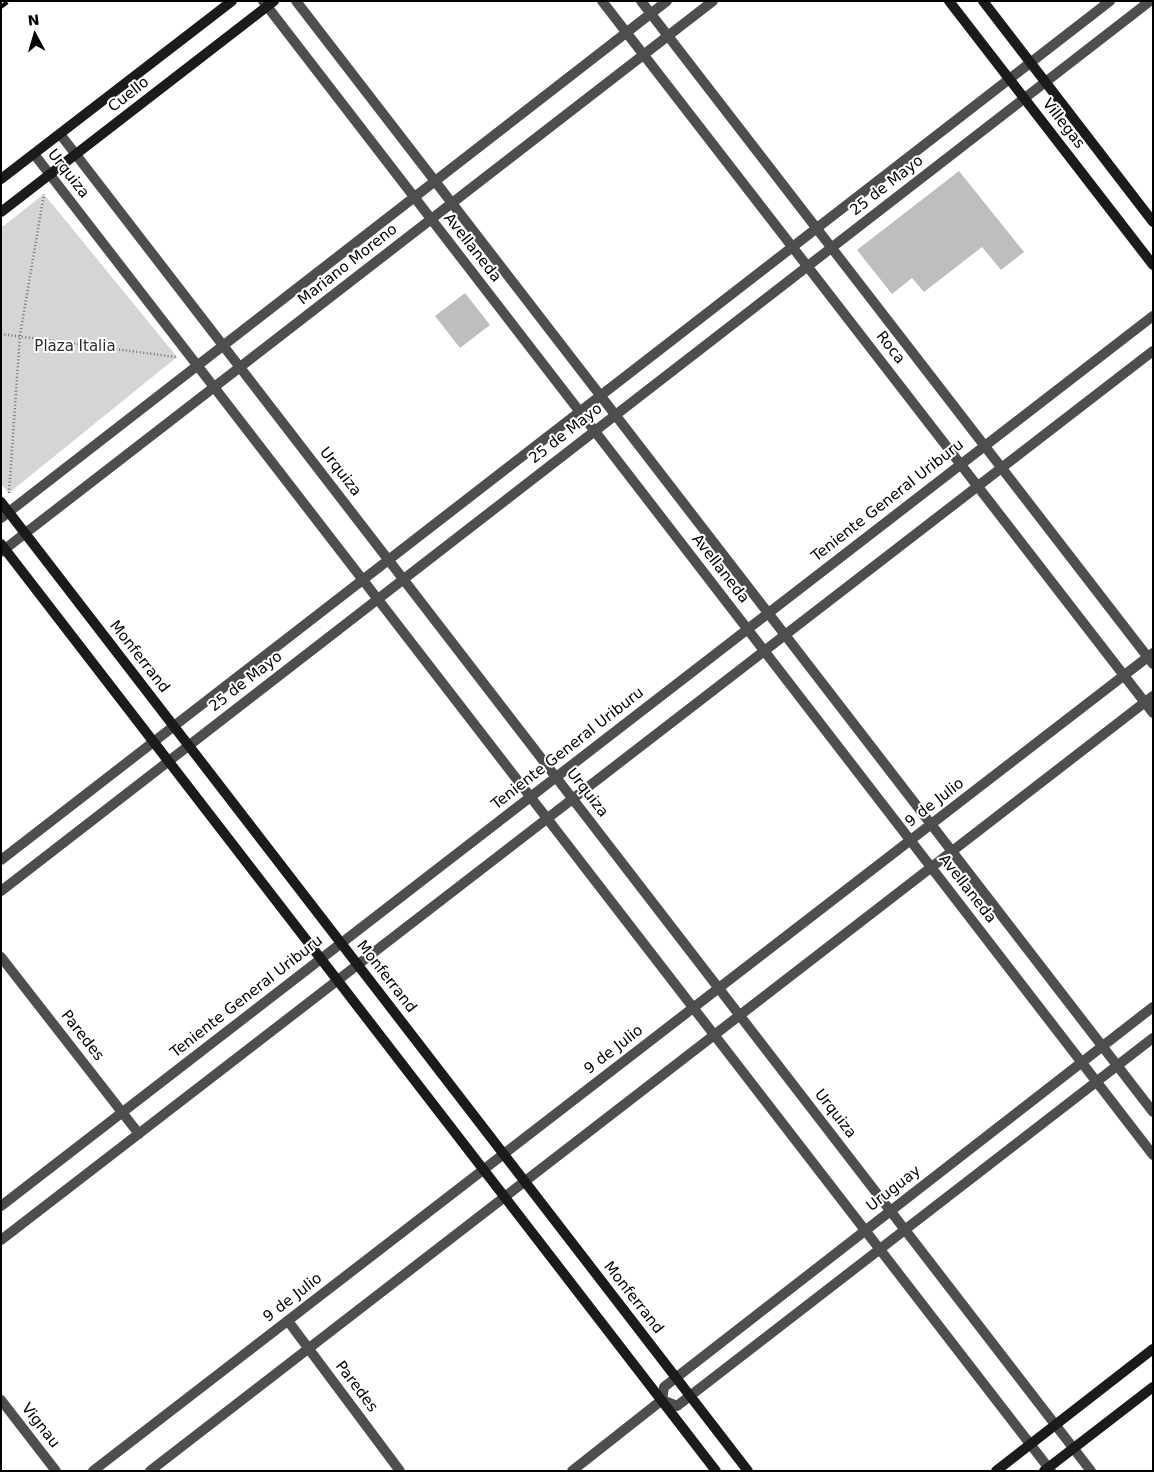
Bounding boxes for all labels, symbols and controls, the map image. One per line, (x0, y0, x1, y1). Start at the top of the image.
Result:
north arrow (10, 10, 60, 60)
text: N (27, 12, 40, 29)
street label: Cuello (105, 74, 153, 116)
street label: Villegas (1038, 96, 1088, 152)
street label: Urquiza (43, 146, 93, 202)
street label: 25 de Mayo (847, 152, 927, 220)
street label: Avellaneda (440, 210, 504, 286)
street label: Mariano Moreno (295, 221, 401, 309)
street label: Roca (872, 328, 908, 368)
park label: Plaza Italia (34, 338, 116, 356)
street label: 25 de Mayo (526, 400, 606, 468)
street label: Teniente General Uriburu (808, 436, 968, 566)
street label: Urquiza (315, 444, 365, 500)
street label: Avellaneda (688, 531, 752, 607)
street label: Monferrand (105, 617, 173, 697)
street label: 25 de Mayo (206, 648, 286, 716)
street label: Teniente General Uriburu (488, 684, 648, 814)
street label: Urquiza (562, 765, 612, 821)
street label: 9 de Julio (902, 775, 968, 831)
street label: Avellaneda (935, 851, 999, 927)
street label: Teniente General Uriburu (167, 932, 327, 1062)
street label: Monferrand (352, 937, 420, 1017)
street label: Paredes (57, 1007, 107, 1065)
street label: 9 de Julio (581, 1022, 647, 1078)
street label: Urquiza (810, 1086, 860, 1142)
street label: Uruguay (863, 1162, 925, 1216)
street label: Monferrand (599, 1258, 667, 1338)
street label: 9 de Julio (260, 1270, 326, 1326)
street label: Paredes (331, 1358, 381, 1416)
street label: Vignau (17, 1400, 63, 1452)

